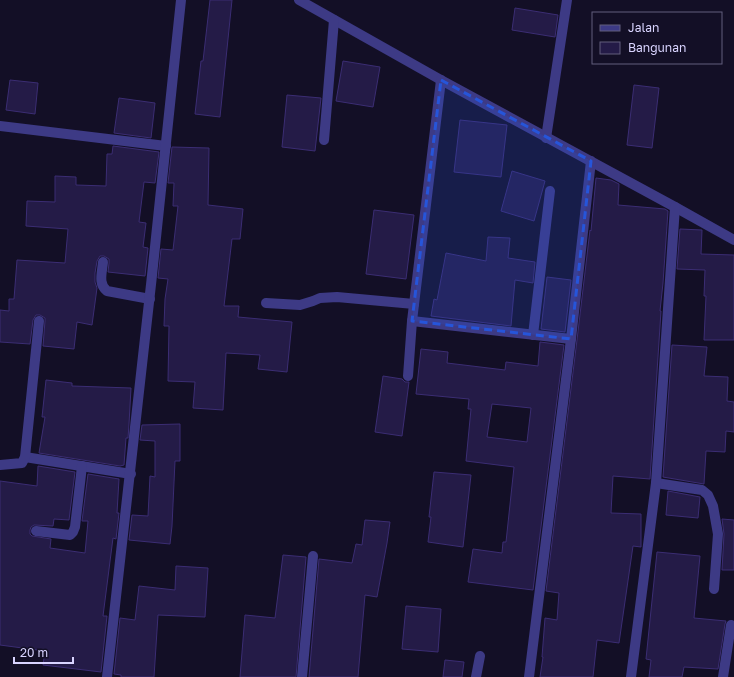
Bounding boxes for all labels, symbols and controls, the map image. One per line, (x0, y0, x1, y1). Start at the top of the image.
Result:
legend (592, 12, 722, 64)
text: Jalan (628, 20, 659, 35)
text: Bangunan (628, 40, 686, 55)
scale bar (14, 639, 73, 665)
text: 20 m (20, 645, 48, 660)

